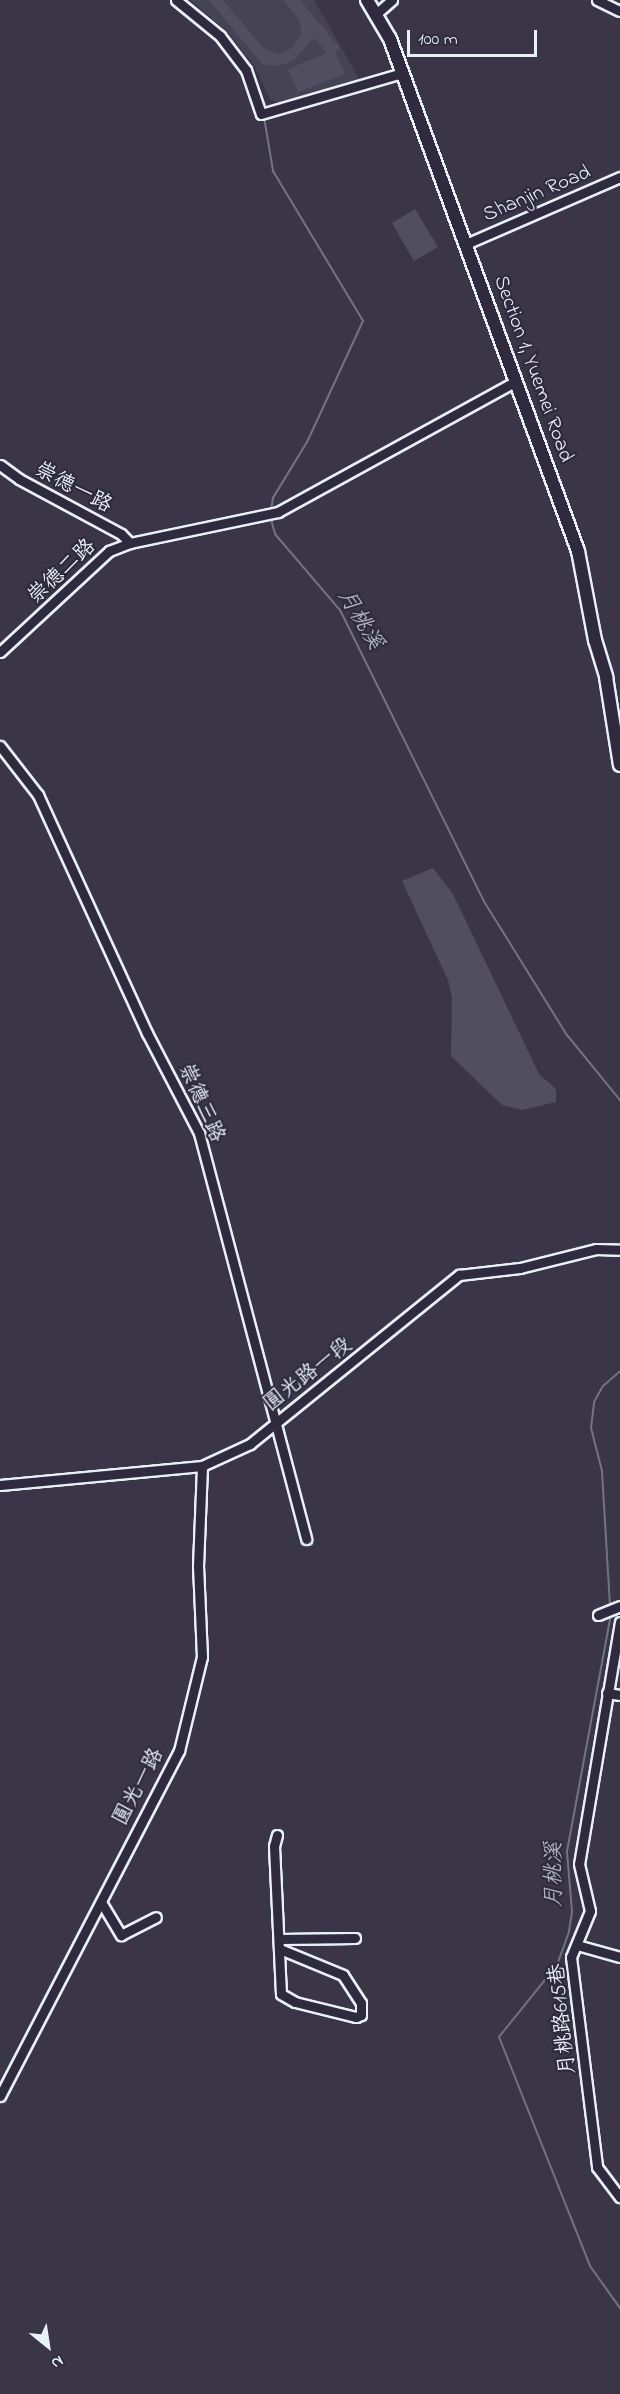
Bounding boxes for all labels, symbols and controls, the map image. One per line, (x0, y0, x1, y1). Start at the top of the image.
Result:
scale bar (410, 18, 540, 56)
text: 100 m (418, 27, 458, 53)
street label: Shanjin Road (479, 160, 595, 228)
street label: Section 1, Yuemei Road (488, 272, 578, 466)
street label: 崇德一路 (30, 457, 116, 519)
street label: 崇德二路 (23, 534, 101, 610)
water label: 月桃溪 (331, 585, 387, 655)
street label: 崇德三路 (172, 1060, 230, 1146)
street label: 圓光路一段 (259, 1333, 357, 1417)
street label: 圓光一路 (108, 1744, 170, 1830)
water label: 月桃溪 (543, 1842, 569, 1908)
street label: 月桃路615巷 (545, 1962, 581, 2076)
north arrow (18, 2316, 78, 2376)
text: N (46, 2348, 68, 2375)

